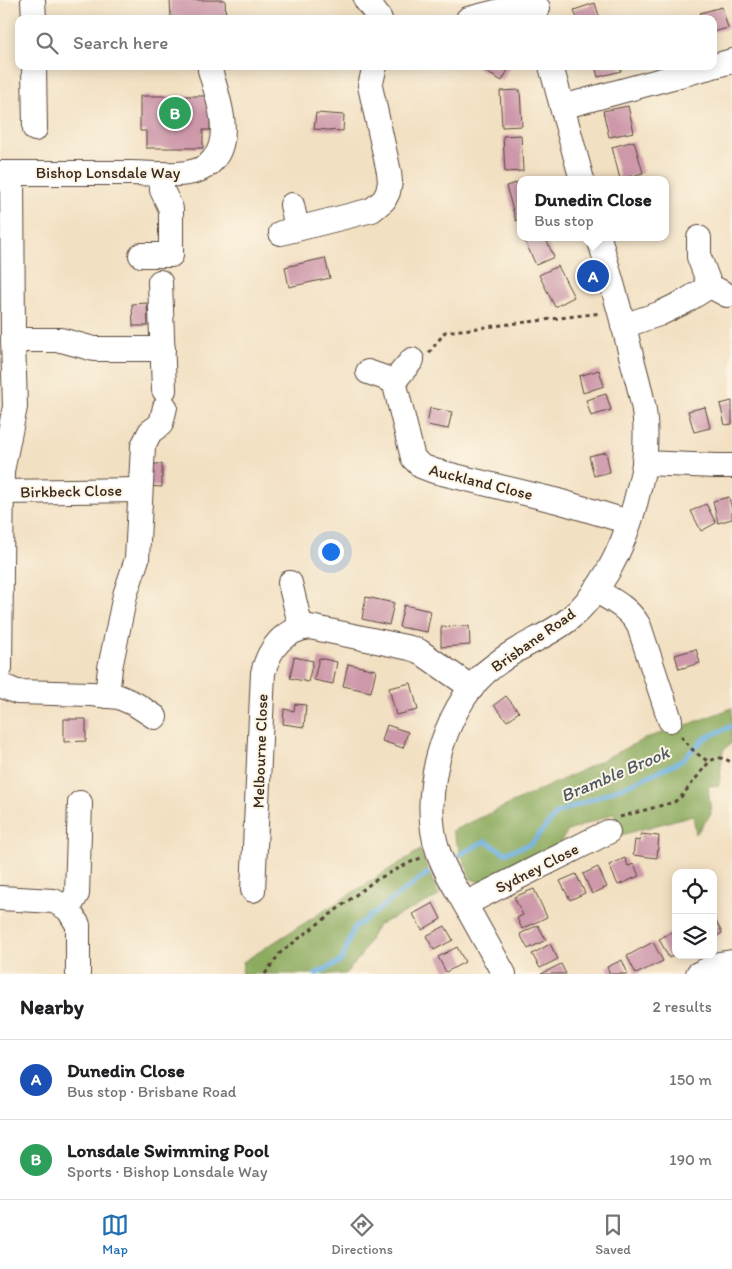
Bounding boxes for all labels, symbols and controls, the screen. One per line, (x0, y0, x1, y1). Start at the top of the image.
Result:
search box (15, 15, 717, 70)
icon: search (33, 29, 61, 57)
text: Search here (73, 31, 168, 54)
pin: B (159, 94, 191, 132)
street label: Bishop Lonsdale Way (36, 163, 181, 182)
popup (517, 176, 669, 241)
text: Dunedin Close (534, 188, 652, 211)
text: Bus stop (534, 211, 594, 230)
pin: A (577, 257, 609, 295)
street label: Auckland Close (427, 460, 535, 504)
street label: Birkbeck Close (20, 481, 122, 501)
your location (318, 539, 344, 565)
street label: Brisbane Road (487, 604, 579, 676)
street label: Melbourne Close (249, 693, 272, 809)
water label: Bramble Brook (557, 741, 674, 807)
street label: Sydney Close (492, 839, 582, 897)
map controls (672, 869, 717, 959)
button: locate (672, 869, 717, 914)
button: layers (672, 914, 717, 959)
text: Nearby (20, 994, 84, 1019)
text: 2 results (652, 997, 712, 1016)
text: Dunedin Close (67, 1059, 185, 1082)
text: A (31, 1070, 41, 1089)
text: 150 m (669, 1070, 712, 1089)
text: Bus stop · Brisbane Road (67, 1082, 236, 1101)
text: Lonsdale Swimming Pool (67, 1139, 269, 1162)
text: B (31, 1150, 41, 1169)
text: 190 m (669, 1150, 712, 1169)
text: Sports · Bishop Lonsdale Way (67, 1162, 267, 1181)
tab: Map (101, 1211, 129, 1258)
tab: Directions (331, 1211, 393, 1258)
tab: Saved (595, 1211, 631, 1258)

